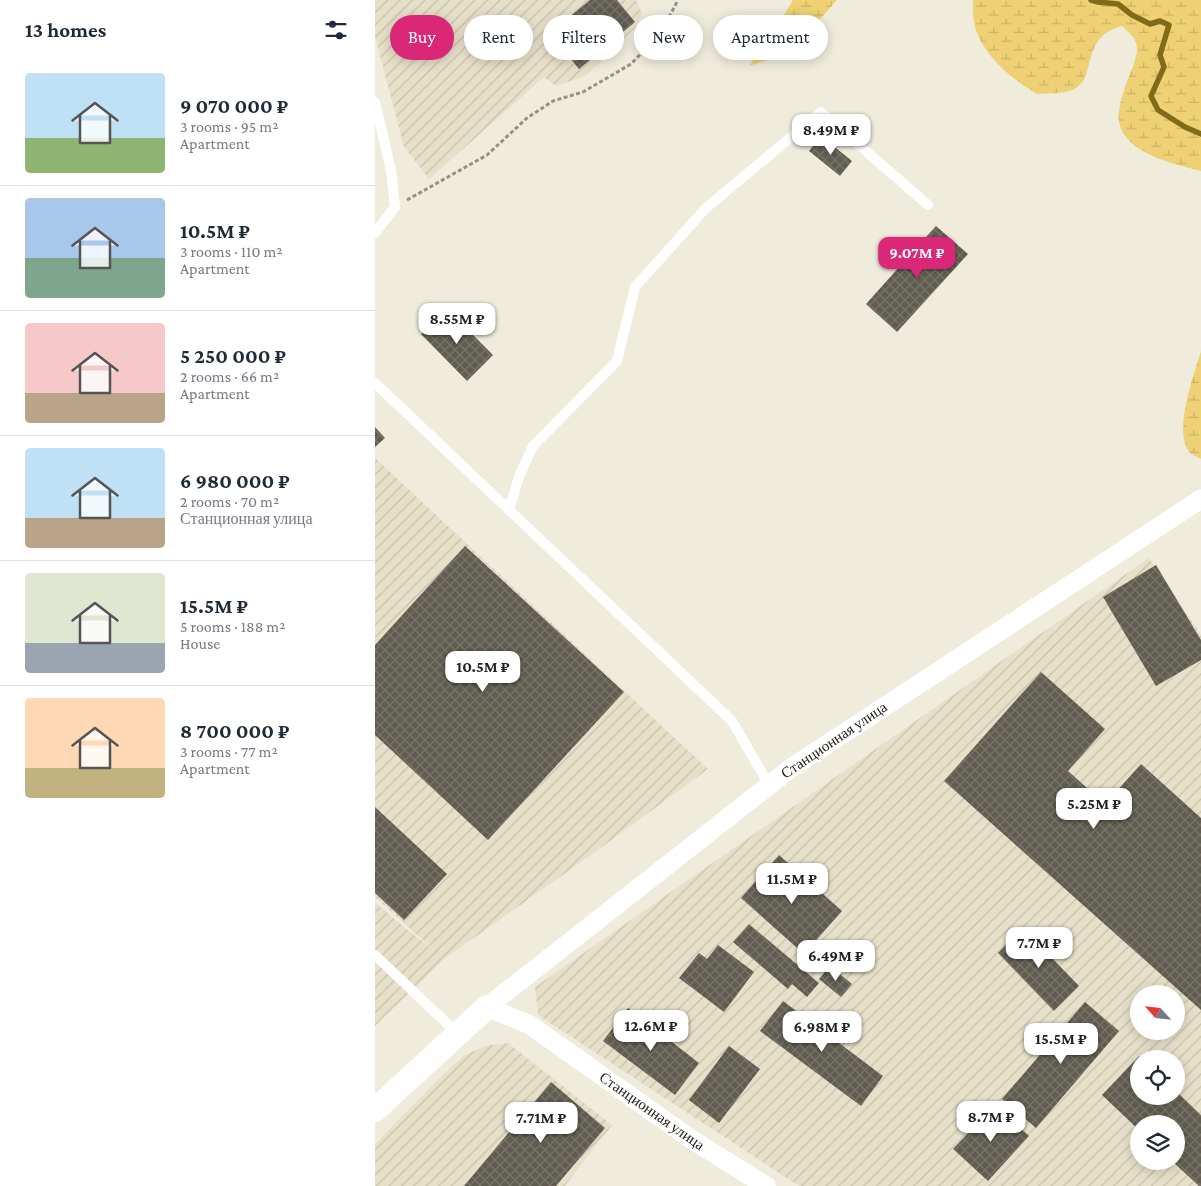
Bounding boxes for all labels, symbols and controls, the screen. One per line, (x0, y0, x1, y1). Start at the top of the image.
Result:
chip: Buy (390, 15, 454, 60)
chip: Rent (464, 15, 533, 60)
chip: Filters (543, 15, 624, 60)
chip: New (634, 15, 703, 60)
chip: Apartment (713, 15, 828, 60)
icon: filters (322, 16, 350, 44)
text: 13 homes (25, 18, 106, 42)
icon: home (65, 93, 125, 153)
text: 9 070 000 ₽ (180, 94, 288, 118)
pin: 8.49M ₽ (785, 114, 877, 156)
text: 3 rooms · 95 m² (180, 118, 278, 135)
text: 8.49M ₽ (803, 121, 859, 138)
text: Apartment (180, 135, 250, 152)
icon: home (65, 218, 125, 278)
text: 10.5M ₽ (180, 219, 250, 243)
pin: 9.07M ₽ (871, 236, 963, 279)
text: 3 rooms · 110 m² (180, 243, 283, 260)
text: 9.07M ₽ (889, 244, 945, 261)
text: Apartment (180, 260, 250, 277)
pin: 8.55M ₽ (411, 302, 503, 345)
text: 8.55M ₽ (429, 310, 485, 327)
icon: home (65, 343, 125, 403)
text: 5 250 000 ₽ (180, 344, 286, 368)
text: 2 rooms · 66 m² (180, 368, 279, 385)
text: Apartment (180, 385, 250, 402)
icon: home (65, 468, 125, 528)
text: 6 980 000 ₽ (180, 469, 290, 493)
text: 2 rooms · 70 m² (180, 493, 279, 510)
text: Станционная улица (180, 510, 313, 527)
icon: home (65, 593, 125, 653)
text: 15.5M ₽ (180, 594, 248, 618)
text: 5 rooms · 188 m² (180, 618, 285, 635)
text: House (180, 635, 220, 652)
pin: 10.5M ₽ (437, 650, 529, 693)
text: 10.5M ₽ (456, 658, 510, 675)
street label: Станционная улица (778, 698, 890, 781)
icon: home (65, 718, 125, 778)
text: 8 700 000 ₽ (180, 719, 290, 743)
text: 3 rooms · 77 m² (180, 743, 278, 760)
text: Apartment (180, 760, 250, 777)
pin: 5.25M ₽ (1048, 788, 1140, 830)
text: 5.25M ₽ (1067, 795, 1121, 812)
pin: 11.5M ₽ (746, 862, 838, 905)
text: 11.5M ₽ (767, 870, 817, 887)
pin: 7.7M ₽ (998, 926, 1080, 969)
text: 7.7M ₽ (1017, 934, 1061, 951)
pin: 6.49M ₽ (790, 940, 882, 982)
text: 6.49M ₽ (808, 947, 864, 964)
north arrow (1130, 985, 1185, 1040)
map controls (1130, 985, 1185, 1170)
pin: 12.6M ₽ (605, 1010, 697, 1052)
pin: 6.98M ₽ (776, 1010, 868, 1053)
text: 12.6M ₽ (624, 1017, 678, 1034)
text: 6.98M ₽ (794, 1018, 850, 1035)
pin: 15.5M ₽ (1015, 1022, 1107, 1065)
text: 15.5M ₽ (1035, 1030, 1087, 1047)
button: locate (1130, 1050, 1185, 1105)
street label: Станционная улица (597, 1069, 708, 1153)
pin: 8.7M ₽ (950, 1100, 1032, 1143)
pin: 7.71M ₽ (495, 1102, 587, 1144)
text: 8.7M ₽ (968, 1108, 1014, 1125)
text: 7.71M ₽ (516, 1109, 566, 1126)
button: layers (1130, 1115, 1185, 1170)

